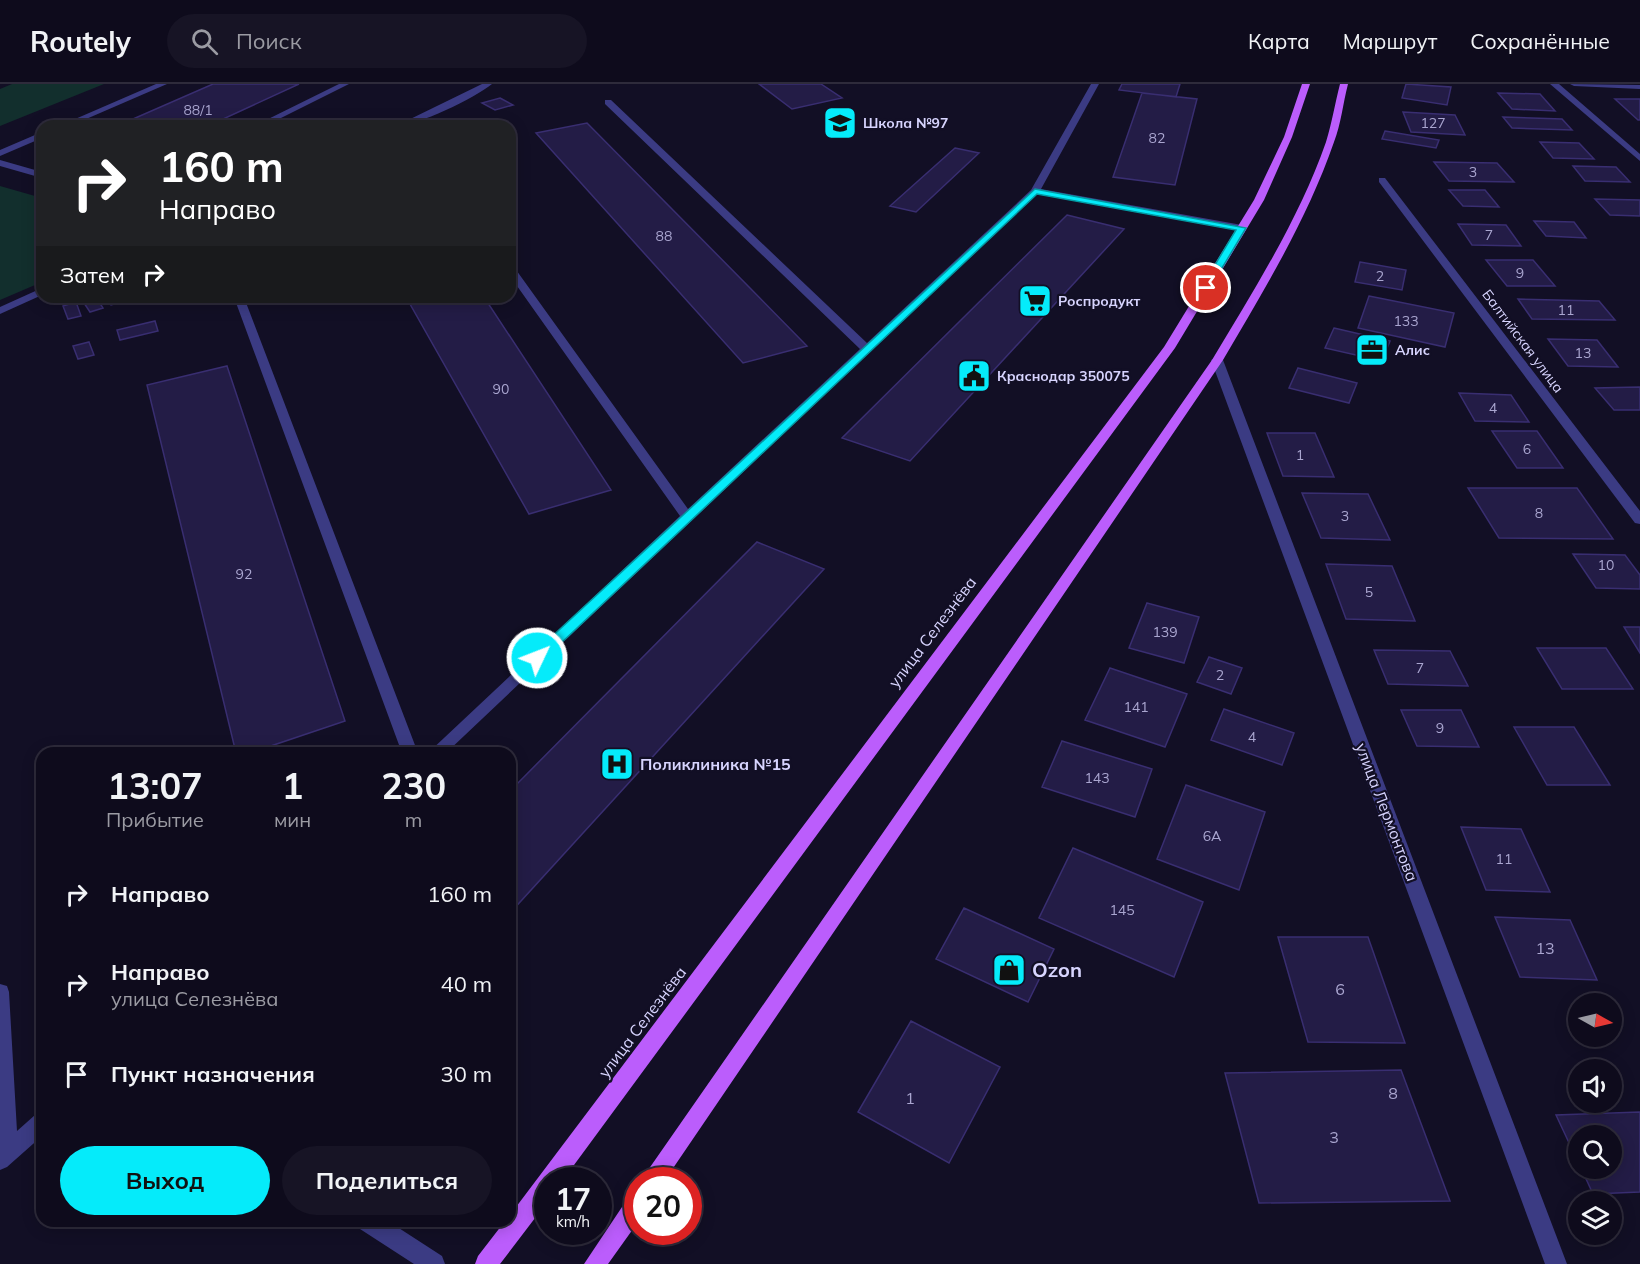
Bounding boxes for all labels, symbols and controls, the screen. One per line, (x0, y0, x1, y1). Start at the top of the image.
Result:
search box (167, 14, 587, 68)
text: Routely (30, 24, 131, 59)
icon: search (188, 25, 221, 58)
text: Поиск (236, 27, 302, 55)
text: Карта (1248, 28, 1310, 54)
text: Маршрут (1343, 28, 1437, 54)
text: Сохранённые (1470, 28, 1610, 54)
house number: 88/1 (183, 101, 213, 119)
school or university icon: Школа №97 (822, 105, 858, 141)
place label: Школа №97 (863, 114, 948, 132)
house number: 127 (1420, 114, 1446, 132)
house number: 82 (1149, 129, 1165, 147)
text: 160 m (159, 140, 284, 193)
icon: right (60, 144, 138, 222)
house number: 3 (1469, 163, 1477, 181)
text: Направо (159, 192, 276, 226)
house number: 7 (1485, 226, 1493, 244)
house number: 88 (656, 227, 672, 245)
icon: right (137, 258, 170, 291)
text: Затем (60, 261, 125, 289)
pin (1180, 262, 1231, 313)
house number: 9 (1516, 264, 1524, 282)
house number: 2 (1376, 267, 1384, 285)
icon: arrive (1189, 271, 1222, 304)
supermarket icon: Роспродукт (1017, 283, 1053, 319)
street label: Балтийская улица (1478, 286, 1568, 396)
place label: Роспродукт (1058, 292, 1140, 310)
house number: 11 (1558, 301, 1574, 319)
house number: 133 (1393, 312, 1419, 330)
office icon: Алис (1354, 332, 1390, 368)
place label: Алис (1395, 341, 1430, 359)
house number: 13 (1575, 344, 1591, 362)
public building icon: Краснодар 350075 (956, 358, 992, 394)
place label: Краснодар 350075 (997, 367, 1130, 385)
house number: 90 (493, 380, 509, 398)
house number: 4 (1489, 399, 1498, 417)
house number: 6 (1523, 440, 1531, 458)
house number: 1 (1296, 446, 1304, 464)
house number: 8 (1535, 504, 1543, 522)
house number: 3 (1341, 507, 1349, 525)
house number: 10 (1598, 556, 1614, 574)
house number: 92 (236, 565, 252, 583)
street label: улица Селезнёва (884, 572, 980, 692)
house number: 5 (1365, 583, 1373, 601)
house number: 139 (1152, 623, 1178, 641)
position arrow (505, 626, 569, 690)
house number: 7 (1416, 659, 1424, 677)
house number: 2 (1216, 666, 1224, 684)
house number: 141 (1123, 698, 1149, 716)
house number: 9 (1436, 719, 1444, 737)
house number: 4 (1248, 728, 1257, 746)
street label: улица Лермонтова (1351, 740, 1423, 884)
hospital icon: Поликлиника №15 (599, 746, 635, 782)
place label: Поликлиника №15 (640, 754, 791, 774)
text: 13:07 (107, 763, 203, 808)
text: 1 (282, 763, 303, 808)
text: 230 (381, 763, 446, 808)
house number: 143 (1084, 769, 1110, 787)
text: Прибытие (106, 807, 204, 832)
text: мин (274, 807, 311, 832)
text: m (405, 807, 422, 832)
house number: 6А (1203, 827, 1222, 845)
house number: 11 (1496, 850, 1512, 868)
icon: right (60, 878, 93, 911)
text: Направо (111, 880, 209, 908)
text: 160 m (427, 880, 492, 908)
house number: 145 (1109, 901, 1135, 919)
house number: 13 (1535, 938, 1555, 958)
shop icon: Ozon (991, 952, 1027, 988)
place label: Ozon (1032, 957, 1082, 982)
text: Направо (111, 958, 209, 986)
street label: улица Селезнёва (594, 962, 690, 1082)
icon: right (60, 968, 93, 1001)
text: 40 m (441, 970, 492, 998)
house number: 6 (1335, 979, 1345, 999)
text: улица Селезнёва (111, 986, 278, 1011)
north arrow (1568, 993, 1622, 1047)
map controls (1568, 993, 1622, 1245)
icon: arrive (60, 1058, 93, 1091)
button: sound (1568, 1059, 1622, 1113)
text: Пункт назначения (111, 1060, 315, 1088)
text: 30 m (441, 1060, 492, 1088)
house number: 8 (1388, 1083, 1398, 1103)
house number: 1 (905, 1088, 915, 1108)
button: search (1568, 1125, 1622, 1179)
house number: 3 (1329, 1127, 1339, 1147)
button: Выход (60, 1146, 270, 1215)
button: Поделиться (282, 1146, 492, 1215)
speed limit sign: 20 (624, 1167, 702, 1245)
text: 17 (555, 1180, 591, 1218)
button: layers (1568, 1191, 1622, 1245)
text: km/h (556, 1212, 590, 1231)

